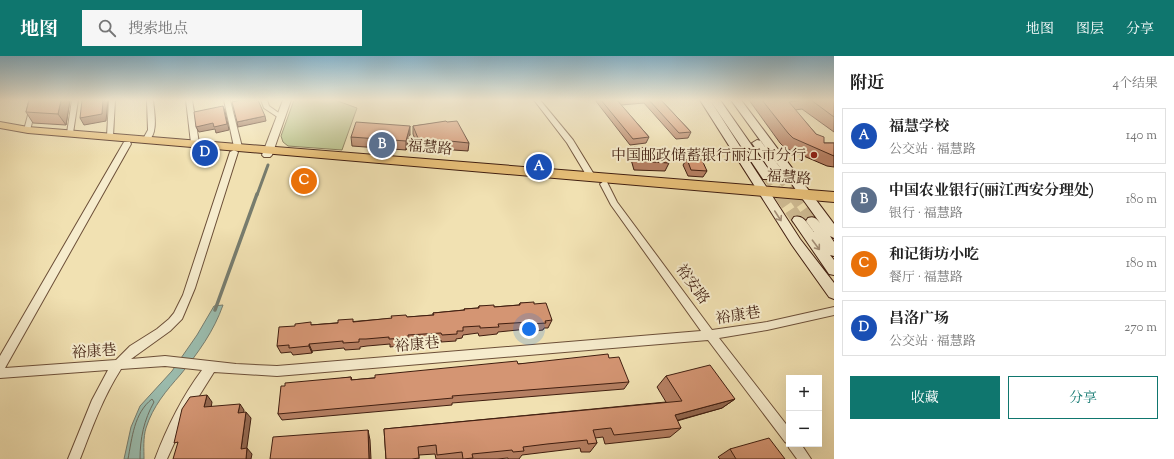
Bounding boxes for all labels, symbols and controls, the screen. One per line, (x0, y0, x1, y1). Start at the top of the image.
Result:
search box (82, 10, 362, 46)
text: 地图 (20, 17, 58, 44)
icon: search (96, 17, 118, 39)
text: 搜索地点 (128, 19, 188, 40)
text: 地图 (1026, 20, 1054, 40)
text: 图层 (1076, 20, 1104, 40)
text: 分享 (1126, 20, 1154, 40)
text: 附近 (850, 72, 884, 96)
text: 4个结果 (1112, 75, 1158, 93)
text: 福慧学校 (889, 117, 949, 138)
text: A (859, 127, 869, 145)
text: 140 m (1126, 127, 1157, 145)
pin: B (369, 130, 395, 160)
street label: 福慧路 (407, 136, 453, 161)
pin: D (192, 138, 218, 168)
text: 公交站 · 福慧路 (889, 141, 976, 159)
place label: 中国邮政储蓄银行丽江市分行 (611, 146, 806, 167)
marker: 中国邮政储蓄银行丽江市分行 (809, 150, 819, 160)
pin: A (526, 152, 552, 182)
pin: C (291, 166, 317, 196)
street label: 福慧路 (766, 166, 812, 191)
text: 中国农业银行(丽江西安分理处) (889, 181, 1094, 202)
text: B (860, 191, 868, 209)
text: 180 m (1126, 191, 1157, 209)
text: 银行 · 福慧路 (889, 205, 963, 223)
one-way arrow (774, 210, 782, 221)
one-way arrow (811, 240, 820, 251)
text: 和记街坊小吃 (889, 245, 979, 266)
text: C (859, 255, 869, 273)
text: 180 m (1126, 255, 1157, 273)
street label: 裕安路 (670, 261, 714, 309)
text: 餐厅 · 福慧路 (889, 269, 963, 287)
street label: 裕康巷 (714, 303, 762, 330)
text: 昌洛广场 (889, 309, 949, 330)
your location (519, 319, 539, 339)
text: D (859, 319, 869, 337)
text: 270 m (1124, 319, 1157, 337)
street label: 裕康巷 (394, 333, 440, 358)
text: 公交站 · 福慧路 (889, 333, 976, 351)
street label: 裕康巷 (71, 340, 117, 365)
map controls (786, 375, 822, 447)
button: + (786, 375, 822, 411)
button: 收藏 (850, 376, 1000, 419)
button: 分享 (1008, 376, 1158, 419)
button: − (786, 411, 822, 447)

